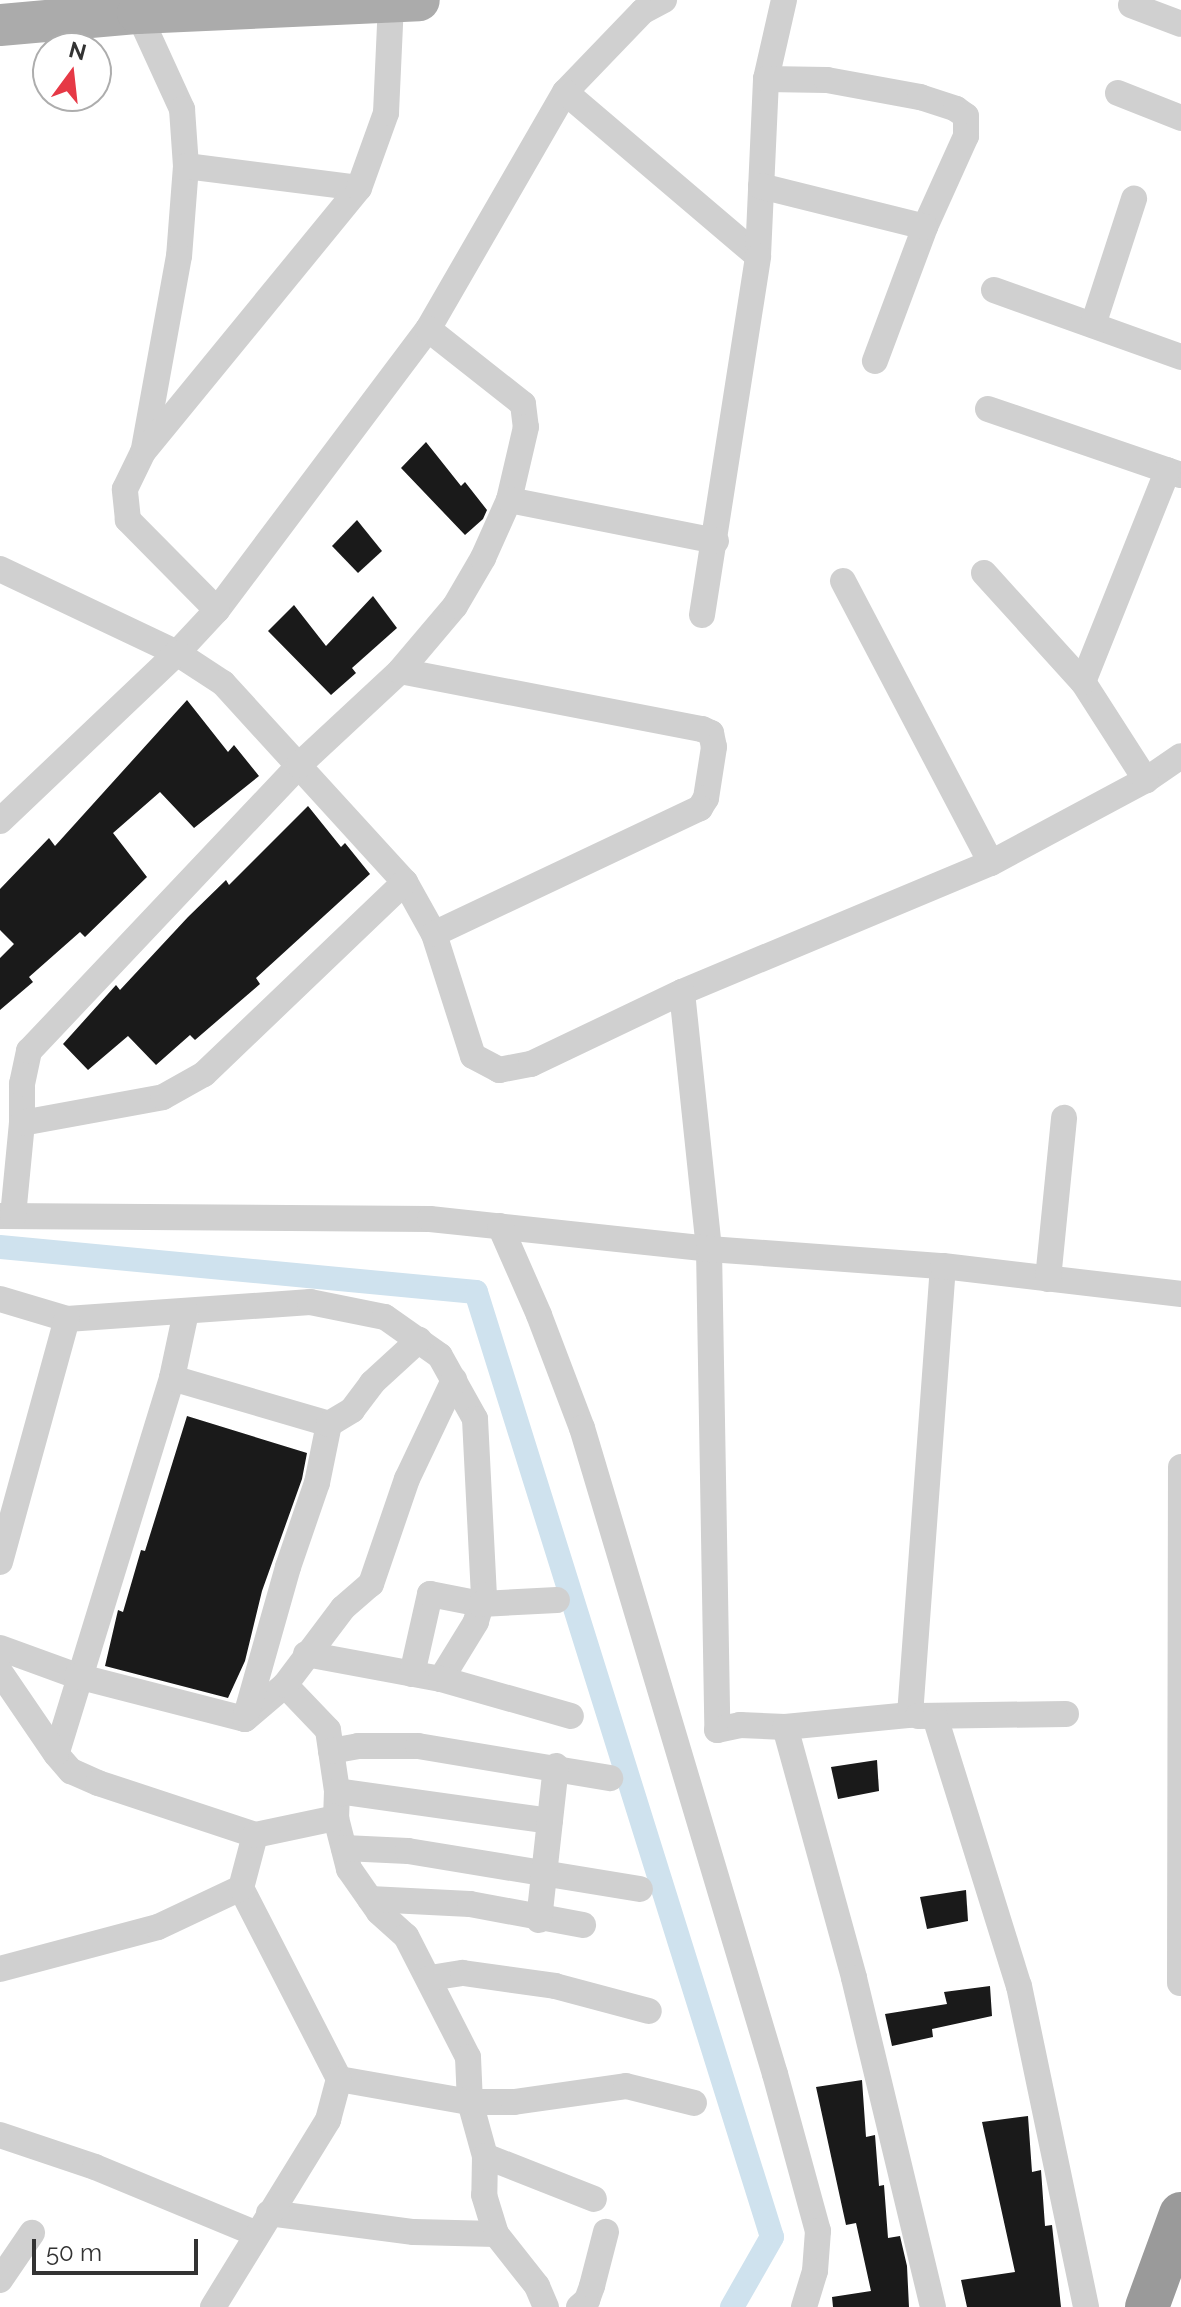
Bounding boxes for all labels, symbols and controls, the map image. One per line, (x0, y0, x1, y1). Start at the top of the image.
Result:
north arrow (32, 32, 112, 112)
text: N (66, 36, 89, 65)
scale bar (36, 2223, 202, 2273)
text: 50 m (46, 2238, 102, 2267)

